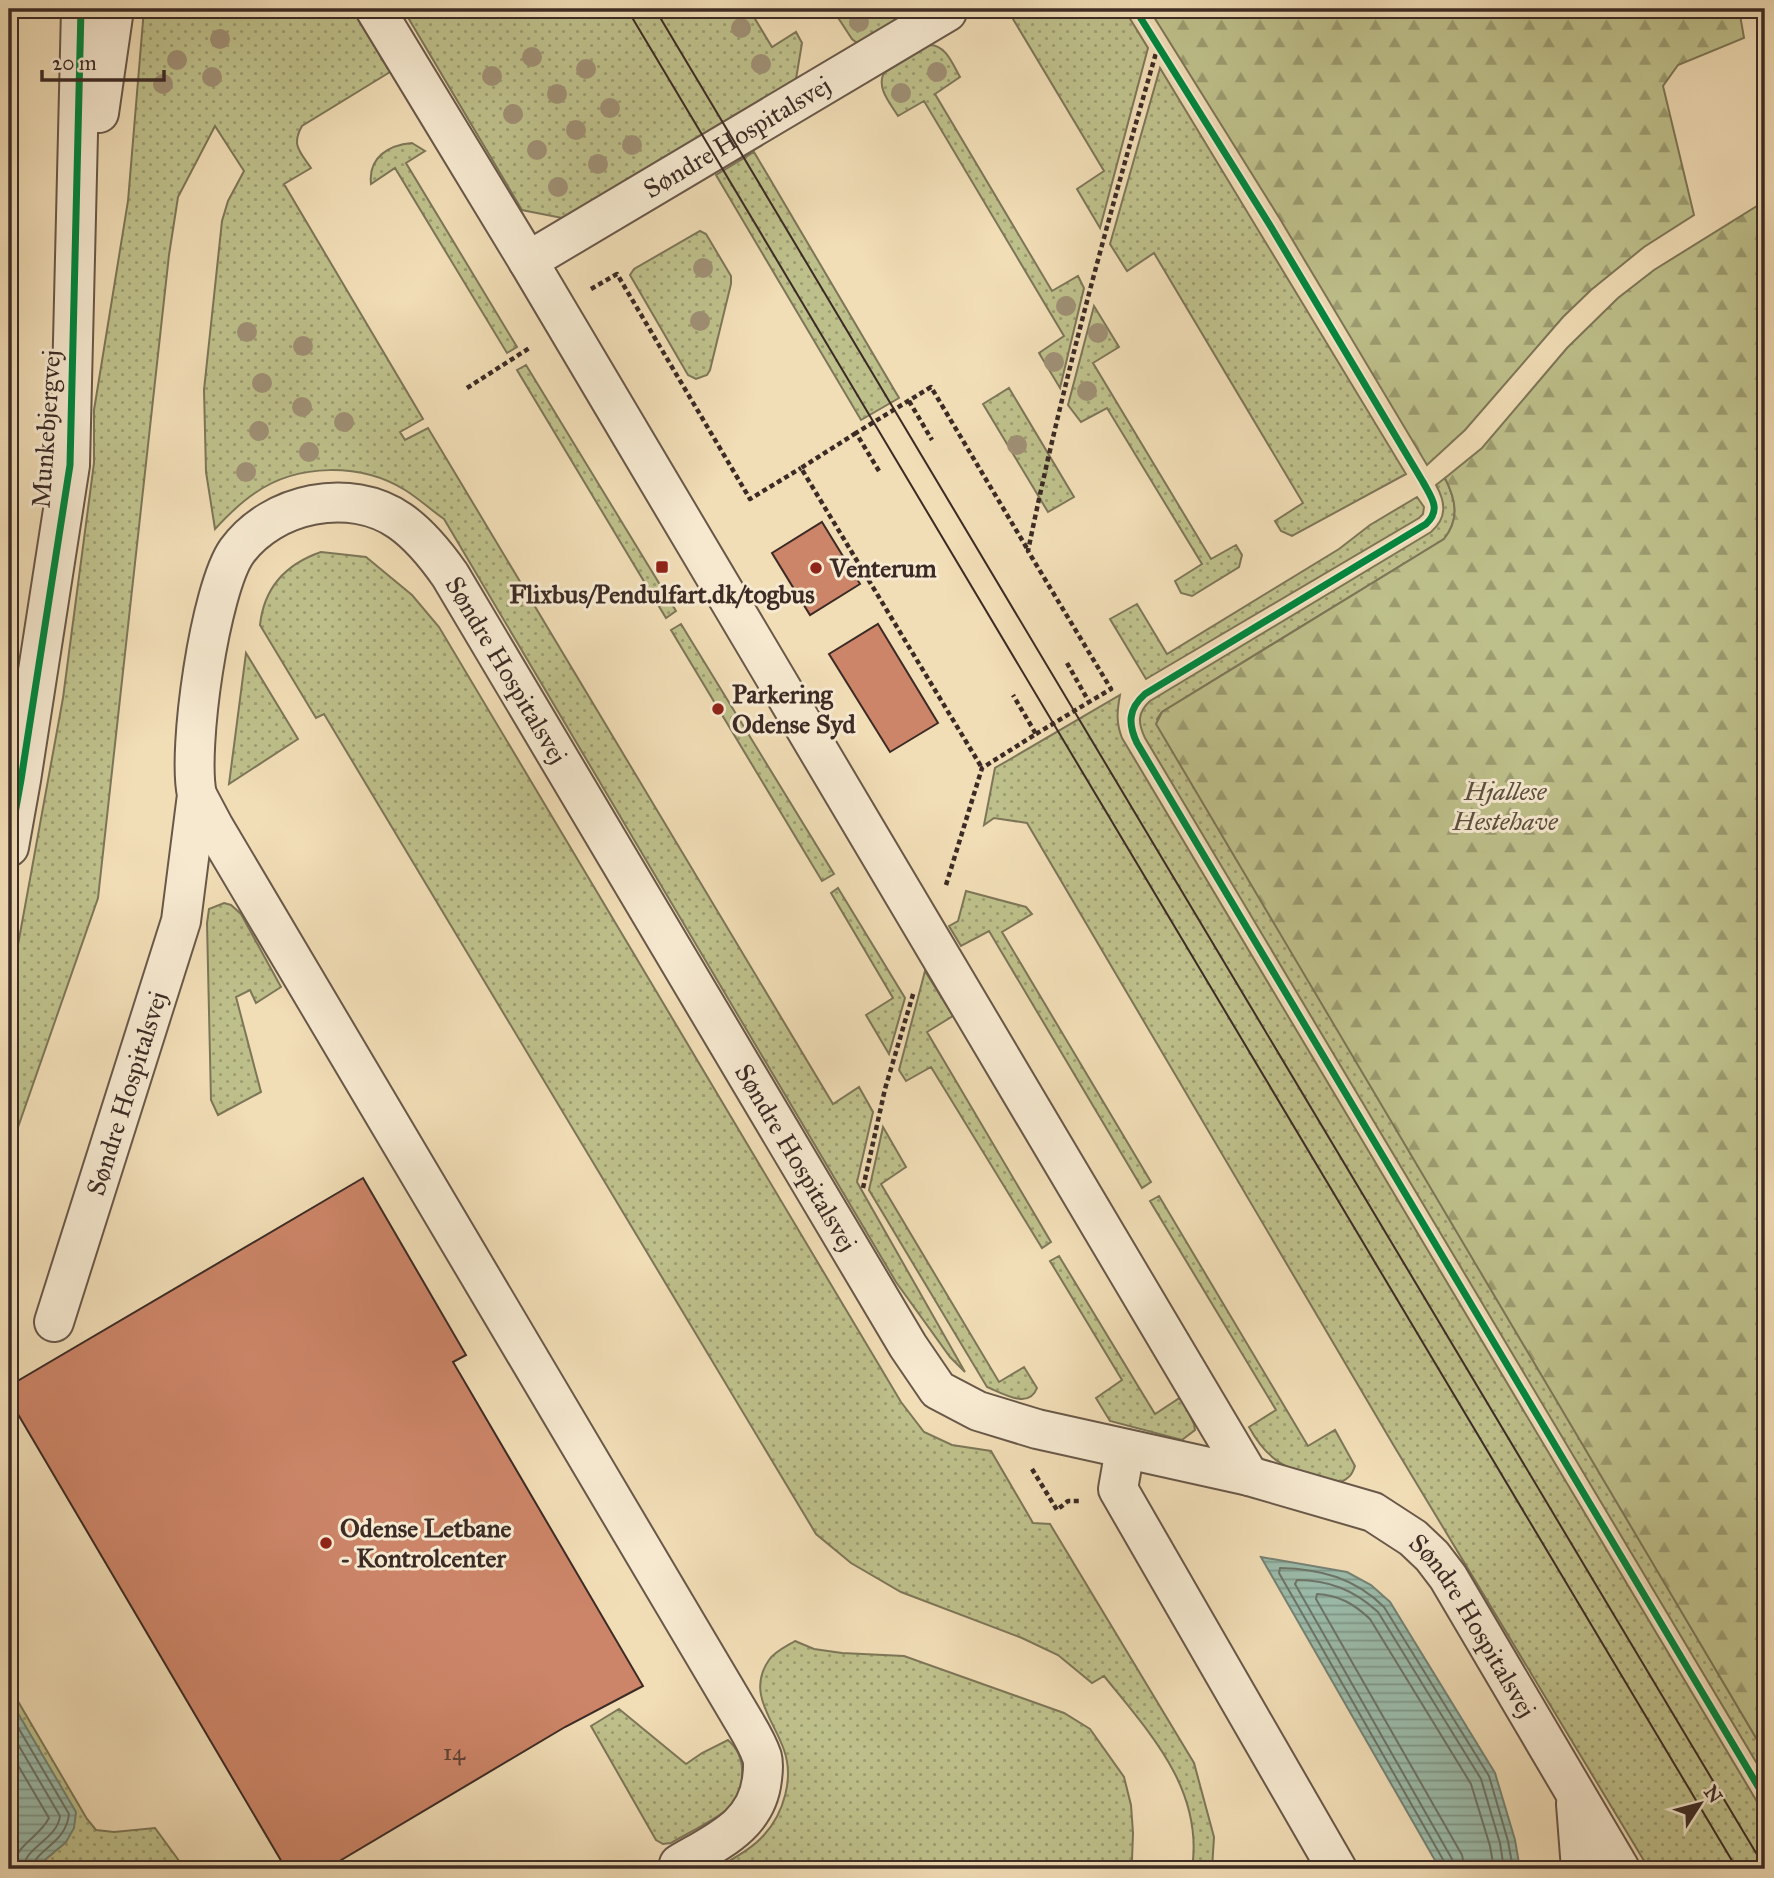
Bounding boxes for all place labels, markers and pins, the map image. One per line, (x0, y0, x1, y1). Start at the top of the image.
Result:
place label: Venterum (829, 552, 937, 584)
marker: Flixbus/Pendulfart.dk/togbus (654, 559, 670, 575)
marker: Venterum (808, 560, 824, 576)
place label: Flixbus/Pendulfart.dk/togbus (509, 578, 815, 611)
place label: Parkering Odense Syd (732, 678, 856, 740)
marker: Parkering Odense Syd (710, 701, 726, 717)
place label: Odense Letbane - Kontrolcenter (340, 1512, 512, 1574)
marker: Odense Letbane - Kontrolcenter (318, 1535, 334, 1551)

